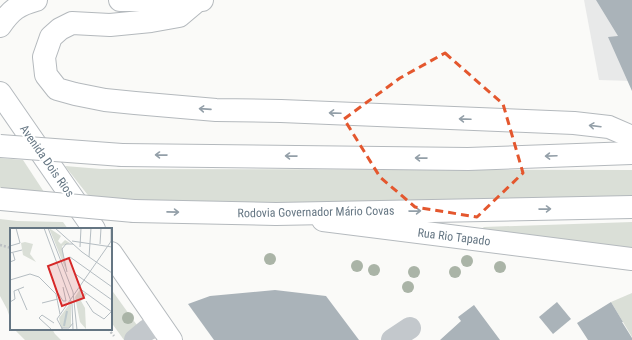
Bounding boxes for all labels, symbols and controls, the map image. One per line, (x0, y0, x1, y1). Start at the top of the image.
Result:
one-way arrow (199, 105, 212, 112)
one-way arrow (329, 109, 342, 117)
one-way arrow (459, 115, 472, 122)
street label: Avenida Dois Rios (17, 122, 77, 200)
one-way arrow (589, 122, 602, 129)
one-way arrow (155, 151, 168, 159)
one-way arrow (545, 152, 558, 160)
one-way arrow (285, 153, 298, 160)
one-way arrow (415, 154, 428, 162)
street label: Rodovia Governador Mário Covas (237, 204, 395, 220)
one-way arrow (538, 205, 551, 213)
one-way arrow (408, 207, 421, 215)
one-way arrow (166, 208, 179, 216)
street label: Rua Rio Tapado (417, 226, 491, 248)
inset map (10, 228, 112, 330)

